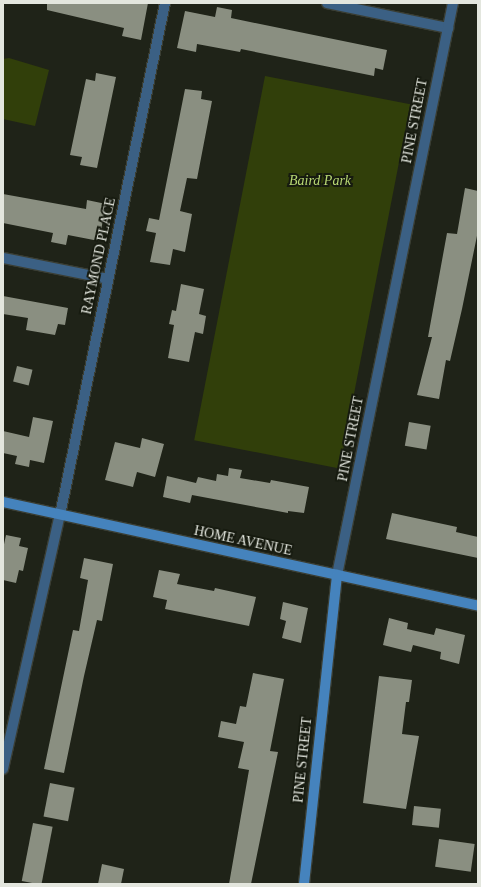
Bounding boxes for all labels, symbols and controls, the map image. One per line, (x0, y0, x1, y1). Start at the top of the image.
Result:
street label: PINE STREET (399, 77, 431, 165)
park label: Baird Park (289, 173, 351, 189)
street label: RAYMOND PLACE (78, 196, 120, 316)
street label: PINE STREET (335, 395, 367, 483)
street label: HOME AVENUE (192, 522, 294, 560)
street label: PINE STREET (290, 716, 316, 804)

